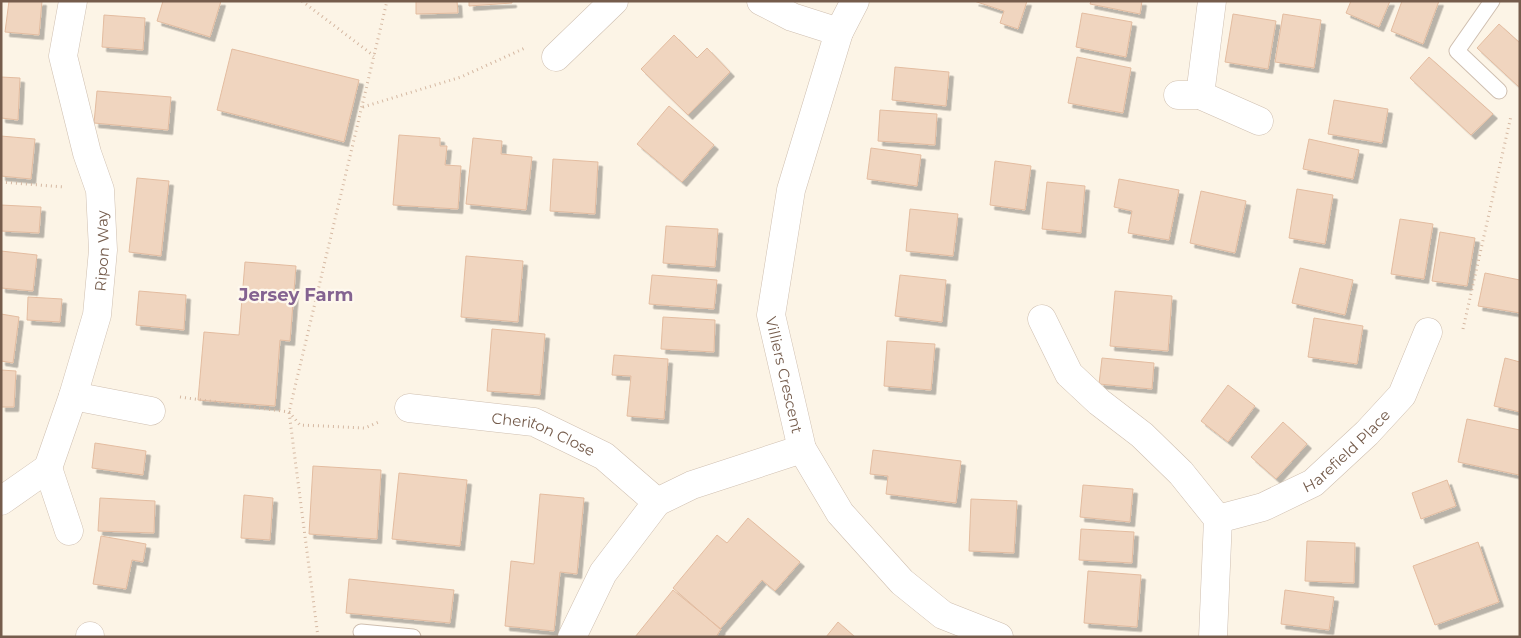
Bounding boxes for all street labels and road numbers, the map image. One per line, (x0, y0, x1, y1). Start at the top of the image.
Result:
street label: Ripon Way (90, 209, 113, 292)
street label: Villiers Crescent (762, 315, 808, 435)
street label: Harefield Place (1299, 405, 1394, 496)
street label: Cheriton Close (491, 408, 598, 460)

